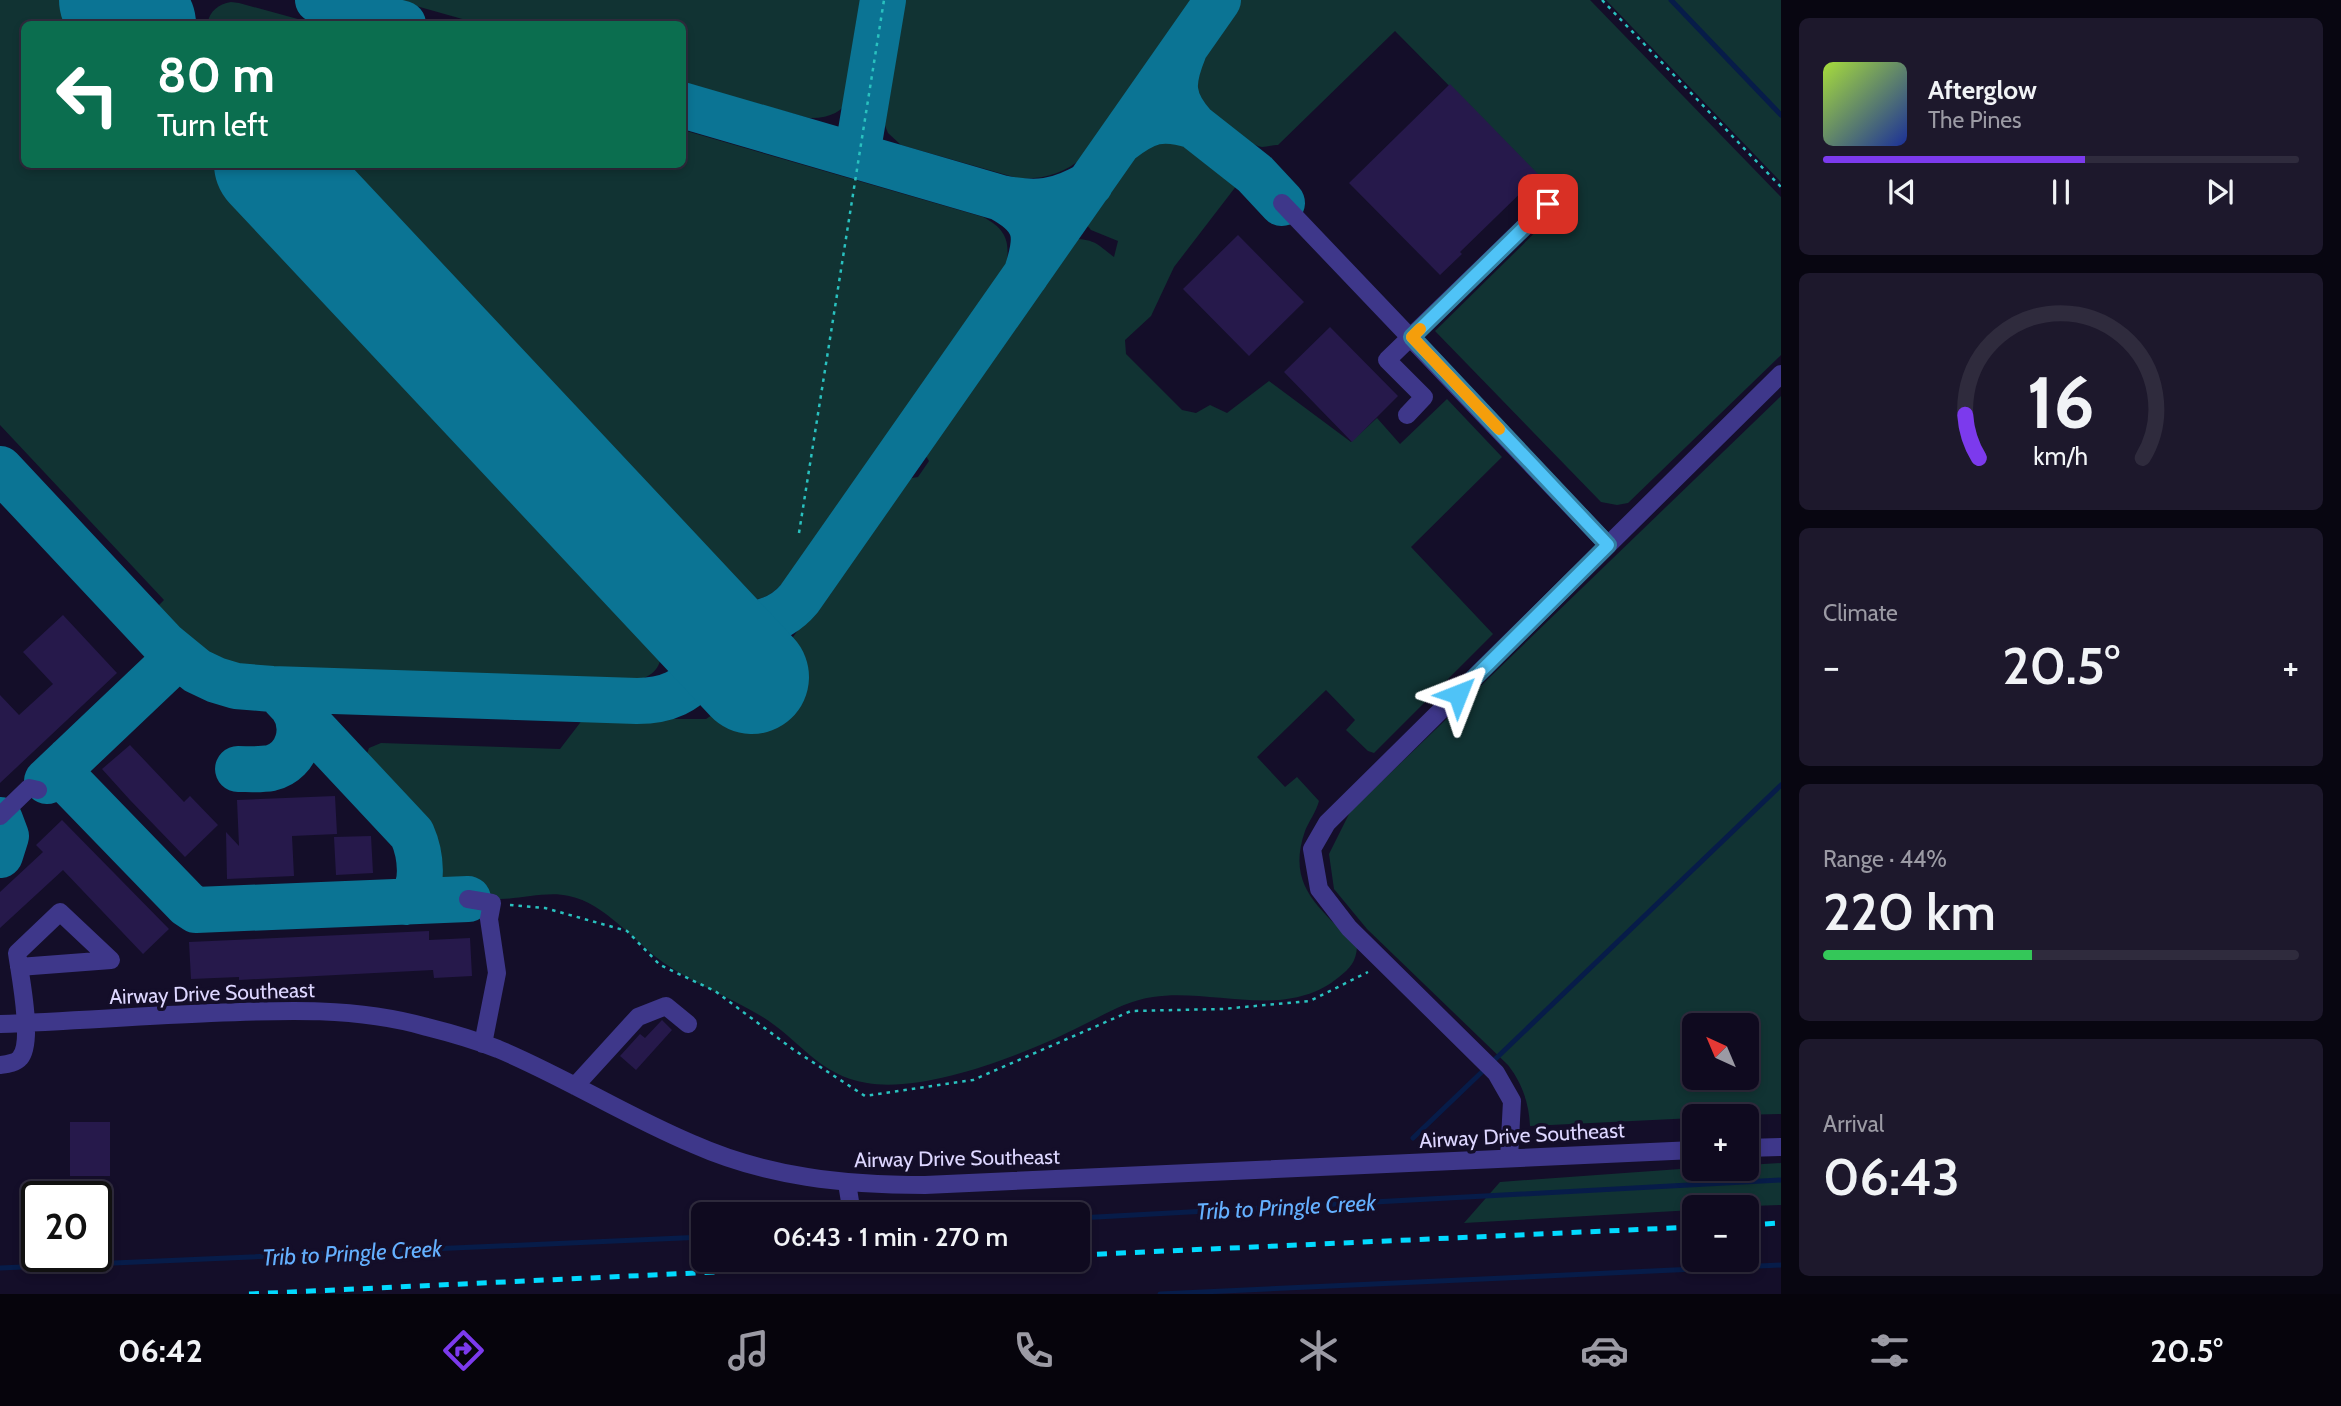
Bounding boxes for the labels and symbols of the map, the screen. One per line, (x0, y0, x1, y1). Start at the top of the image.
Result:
pin (1518, 174, 1578, 234)
position arrow (1421, 657, 1495, 731)
street label: Airway Drive Southeast (109, 977, 315, 1009)
north arrow (1682, 1013, 1759, 1090)
street label: Airway Drive Southeast (1419, 1117, 1625, 1153)
street label: Airway Drive Southeast (854, 1144, 1060, 1172)
speed limit sign: 20 (21, 1181, 112, 1272)
water label: Trib to Pringle Creek (1195, 1188, 1378, 1226)
water label: Trib to Pringle Creek (261, 1234, 444, 1272)

